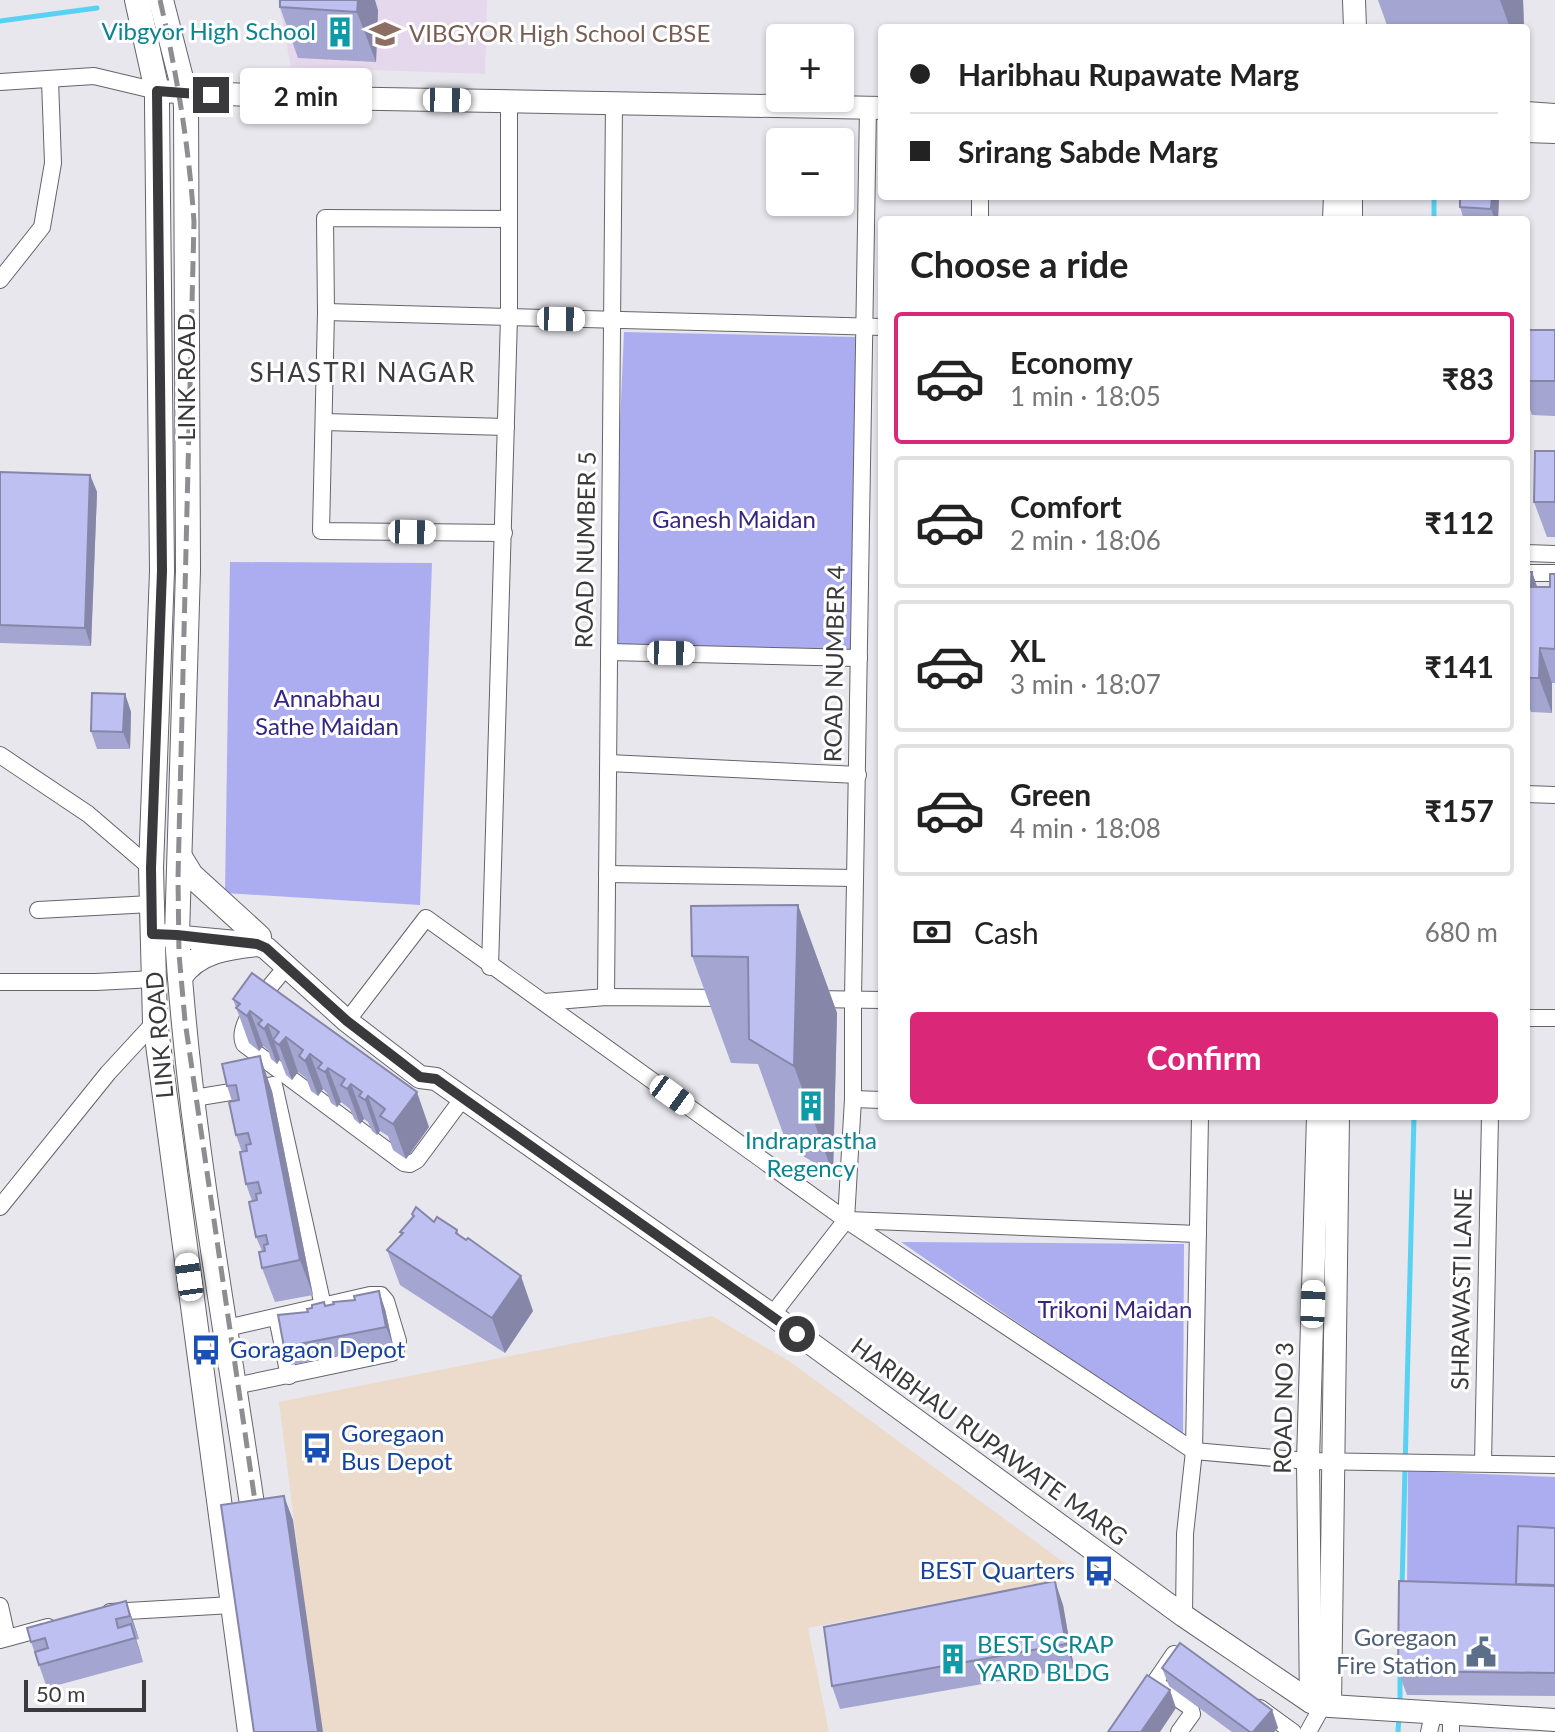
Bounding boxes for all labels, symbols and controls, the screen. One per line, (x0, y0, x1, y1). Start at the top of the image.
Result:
building icon: Vibgyor High School (323, 15, 357, 49)
place label: Vibgyor High School (101, 16, 316, 45)
school or university icon: VIBGYOR High School CBSE (368, 17, 402, 51)
place label: VIBGYOR High School CBSE (409, 18, 710, 47)
map controls (766, 24, 854, 216)
button: + (766, 24, 854, 112)
text: Haribhau Rupawate Marg (958, 56, 1299, 92)
callout: 2 min (239, 67, 371, 123)
route end (193, 77, 229, 113)
text: 2 min (274, 80, 338, 112)
car (423, 88, 471, 112)
button: − (766, 128, 854, 216)
text: Srirang Sabde Marg (958, 133, 1218, 169)
text: Choose a ride (910, 242, 1129, 286)
car (537, 307, 585, 331)
street label: LINK ROAD (171, 313, 200, 441)
icon: car (914, 342, 986, 414)
text: Economy (1010, 344, 1133, 380)
district label: SHASTRI NAGAR (250, 356, 476, 388)
text: ₹83 (1442, 360, 1494, 396)
text: 1 min · 18:05 (1010, 380, 1161, 412)
street label: ROAD NUMBER 5 (568, 451, 601, 649)
icon: car (914, 486, 986, 558)
text: Comfort (1010, 488, 1122, 524)
park label: Ganesh Maidan (652, 504, 816, 533)
text: ₹112 (1424, 504, 1494, 540)
car (388, 520, 436, 544)
text: 2 min · 18:06 (1010, 524, 1161, 556)
street label: ROAD NUMBER 4 (817, 565, 850, 763)
icon: car (914, 630, 986, 702)
text: XL (1010, 632, 1046, 668)
car (647, 641, 695, 665)
text: ₹141 (1424, 648, 1494, 684)
text: 3 min · 18:07 (1010, 668, 1161, 700)
park label: Annabhau Sathe Maidan (255, 683, 399, 740)
icon: car (914, 774, 986, 846)
text: Green (1010, 776, 1091, 812)
text: ₹157 (1424, 792, 1494, 828)
text: 4 min · 18:08 (1010, 812, 1161, 844)
icon: cash (910, 910, 954, 954)
text: Cash (974, 914, 1039, 950)
text: 680 m (1425, 916, 1498, 948)
street label: LINK ROAD (139, 970, 179, 1100)
button: Confirm (910, 1012, 1498, 1104)
car (646, 1071, 698, 1119)
building icon: Indraprastha Regency (794, 1089, 828, 1123)
place label: Indraprastha Regency (745, 1125, 877, 1182)
street label: SHRAWASTI LANE (1444, 1187, 1477, 1390)
car (174, 1252, 204, 1302)
car (1300, 1280, 1326, 1328)
park label: Trikoni Maidan (1038, 1294, 1192, 1323)
route start (779, 1316, 815, 1352)
street label: HARIBHAU RUPAWATE MARG (846, 1331, 1134, 1551)
bus stop icon: Goragaon Depot (189, 1333, 223, 1367)
place label: Goragaon Depot (230, 1334, 406, 1363)
street label: ROAD NO 3 (1267, 1342, 1298, 1474)
place label: Goregaon Bus Depot (341, 1418, 453, 1475)
bus stop icon: Goregaon Bus Depot (300, 1431, 334, 1465)
bus stop icon: BEST Quarters (1082, 1554, 1116, 1588)
place label: BEST Quarters (920, 1555, 1075, 1584)
place label: Goregaon Fire Station (1336, 1622, 1457, 1679)
place label: BEST SCRAP YARD BLDG (977, 1629, 1114, 1686)
public building icon: Goregaon Fire Station (1464, 1635, 1498, 1669)
building icon: BEST SCRAP YARD BLDG (936, 1642, 970, 1676)
scale bar (24, 1676, 146, 1712)
text: 50 m (36, 1680, 85, 1707)

